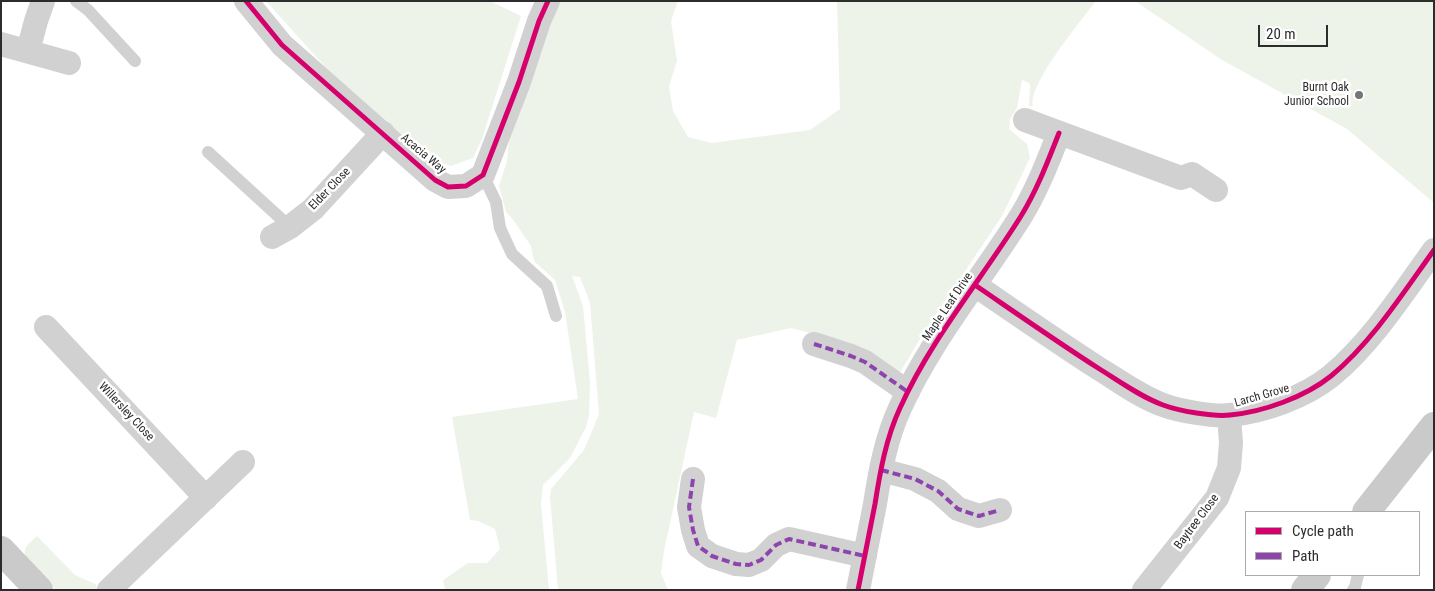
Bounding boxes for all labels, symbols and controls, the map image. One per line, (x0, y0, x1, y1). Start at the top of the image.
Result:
scale bar (1260, 15, 1330, 47)
text: 20 m (1266, 25, 1296, 43)
place label: Burnt Oak Junior School (1284, 81, 1349, 109)
marker: Burnt Oak Junior School (1353, 89, 1365, 101)
street label: Acacia Way (397, 131, 449, 177)
street label: Elder Close (306, 165, 354, 213)
street label: Maple Leaf Drive (920, 270, 976, 344)
street label: Willersley Close (95, 380, 157, 444)
street label: Larch Grove (1233, 381, 1291, 411)
street label: Baytree Close (1172, 492, 1222, 552)
legend (1245, 511, 1420, 576)
text: Cycle path (1292, 522, 1354, 540)
text: Path (1292, 547, 1319, 565)

